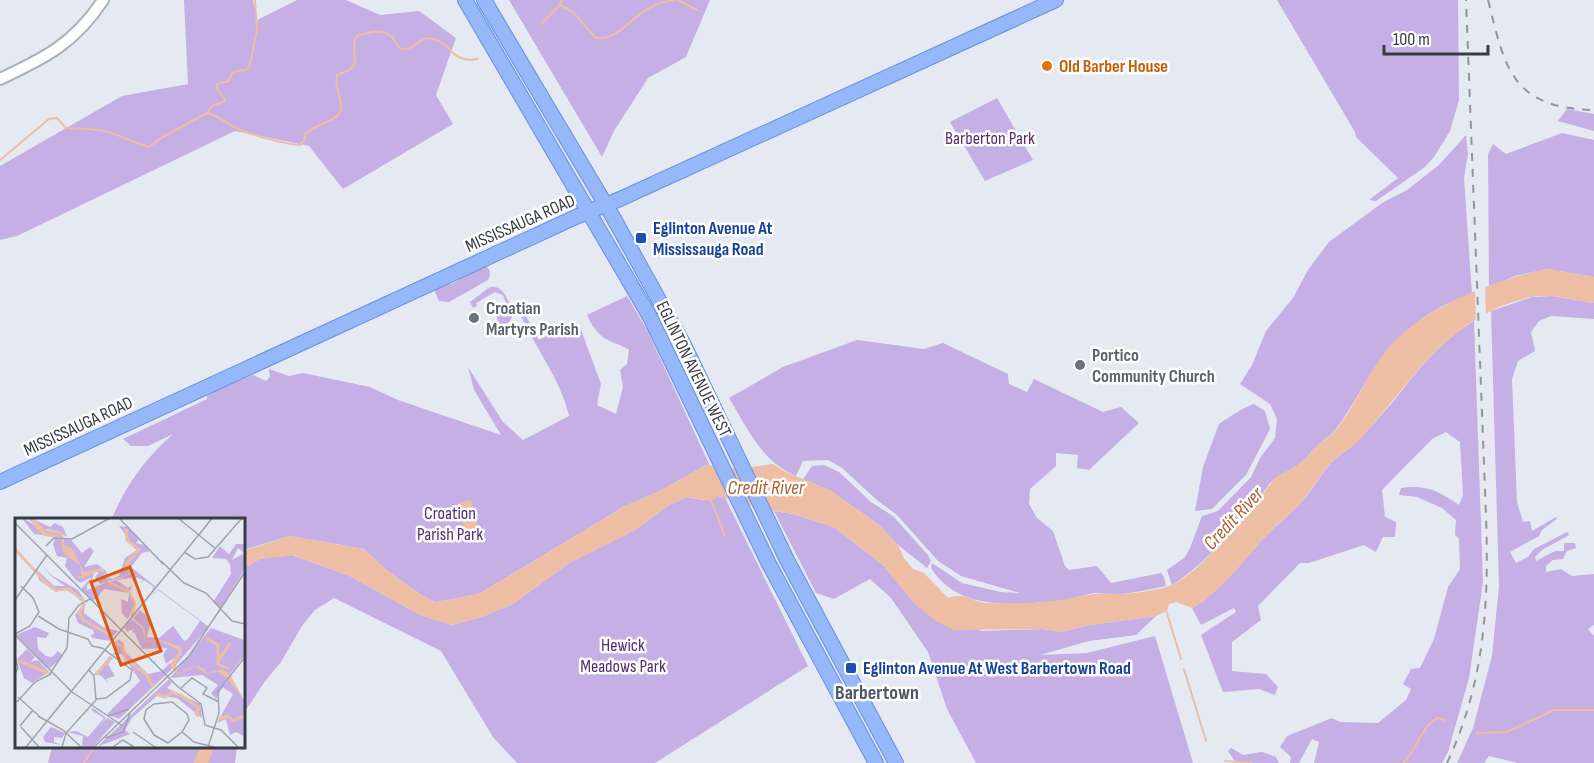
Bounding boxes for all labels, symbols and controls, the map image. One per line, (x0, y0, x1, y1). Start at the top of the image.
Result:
scale bar (1384, 18, 1488, 56)
text: 100 m (1393, 29, 1430, 50)
place label: Old Barber House (1059, 56, 1168, 77)
marker: Old Barber House (1040, 59, 1054, 73)
park label: Barberton Park (945, 128, 1035, 149)
street label: MISSISSAUGA ROAD (462, 190, 578, 257)
place label: Eglinton Avenue At Mississauga Road (653, 218, 773, 260)
marker: Eglinton Avenue At Mississauga Road (634, 231, 648, 245)
place label: Croatian Martyrs Parish (486, 298, 579, 340)
street label: EGLINTON AVENUE WEST (652, 298, 736, 441)
marker: Croatian Martyrs Parish (467, 311, 481, 325)
place label: Portico Community Church (1092, 345, 1215, 387)
marker: Portico Community Church (1073, 358, 1087, 372)
street label: MISSISSAUGA ROAD (20, 392, 136, 461)
water label: Credit River (728, 476, 806, 500)
water label: Credit River (1199, 481, 1270, 555)
park label: Croation Parish Park (417, 503, 483, 545)
inset map (15, 518, 244, 748)
park label: Hewick Meadows Park (580, 635, 666, 677)
place label: Eglinton Avenue At West Barbertown Road (863, 658, 1131, 679)
marker: Eglinton Avenue At West Barbertown Road (844, 661, 858, 675)
district label: Barbertown (835, 681, 919, 705)

